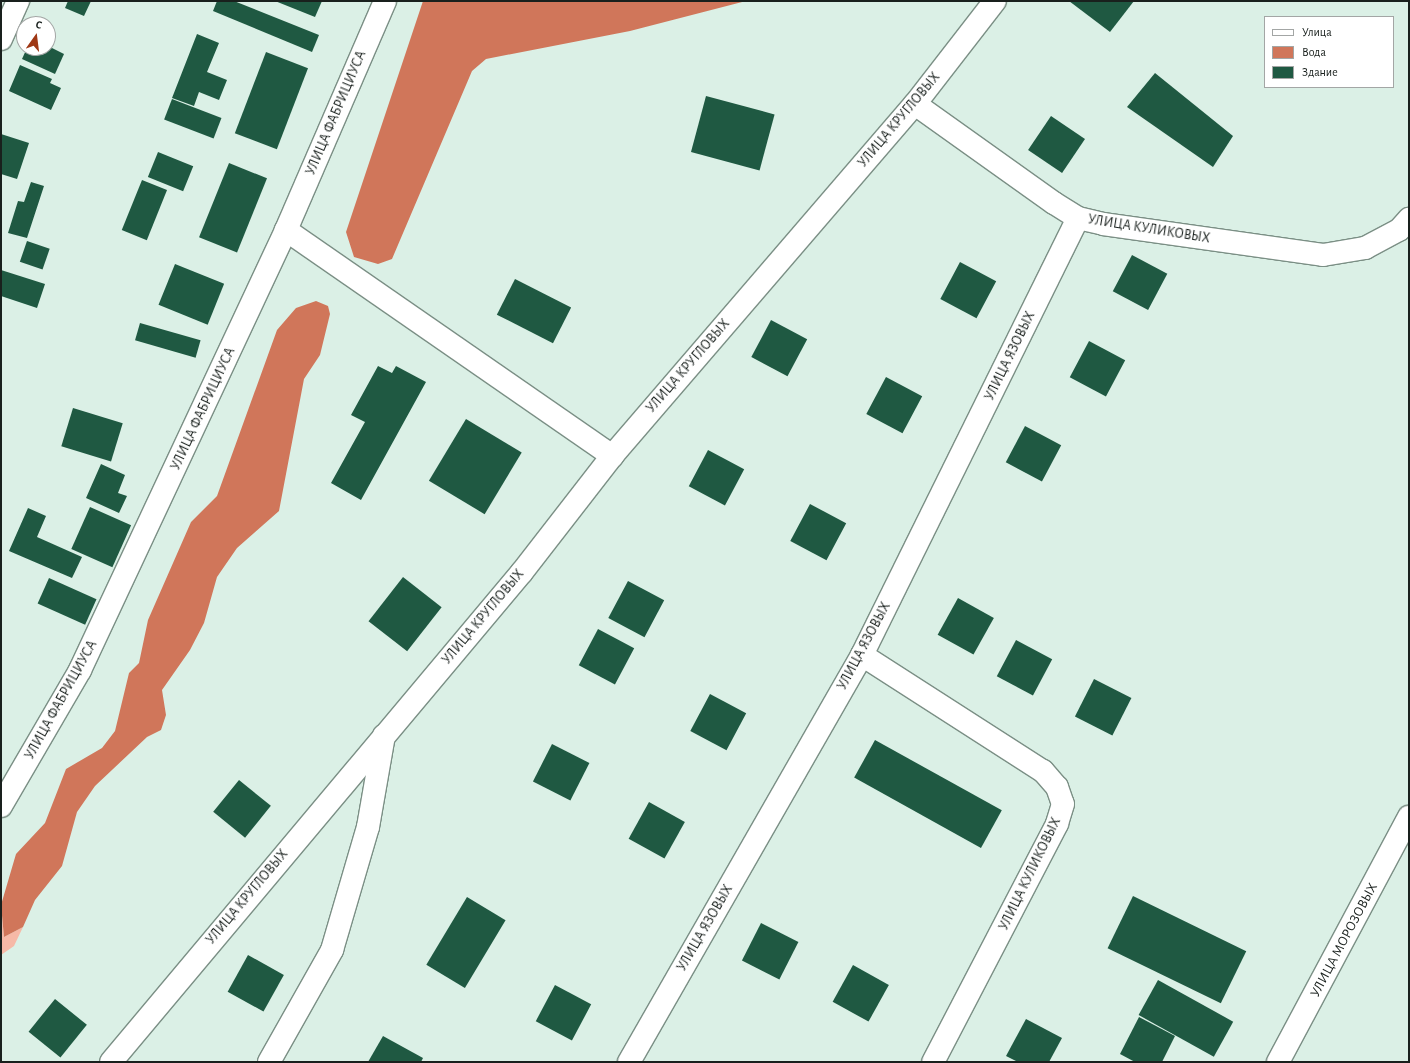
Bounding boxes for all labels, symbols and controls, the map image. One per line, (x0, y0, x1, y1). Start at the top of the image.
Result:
north arrow (16, 16, 56, 56)
legend (1264, 16, 1394, 88)
text: С (34, 19, 43, 31)
text: Улица (1302, 26, 1332, 38)
text: Вода (1302, 46, 1326, 58)
street label: УЛИЦА ФАБРИЦИУСА (302, 48, 370, 178)
text: Здание (1302, 66, 1338, 78)
street label: УЛИЦА КРУГЛОВЫХ (854, 69, 944, 171)
street label: УЛИЦА КУЛИКОВЫХ (1087, 211, 1211, 247)
street label: УЛИЦА ЯЗОВЫХ (981, 309, 1039, 403)
street label: УЛИЦА КРУГЛОВЫХ (643, 316, 733, 416)
street label: УЛИЦА ФАБРИЦИУСА (167, 345, 239, 473)
street label: УЛИЦА КРУГЛОВЫХ (438, 566, 528, 668)
street label: УЛИЦА ЯЗОВЫХ (834, 599, 894, 693)
street label: УЛИЦА ФАБРИЦИУСА (21, 638, 101, 762)
street label: УЛИЦА КУЛИКОВЫХ (995, 815, 1065, 933)
street label: УЛИЦА КРУГЛОВЫХ (202, 846, 292, 948)
street label: УЛИЦА МОРОЗОВЫХ (1307, 880, 1381, 1000)
street label: УЛИЦА ЯЗОВЫХ (673, 882, 737, 974)

